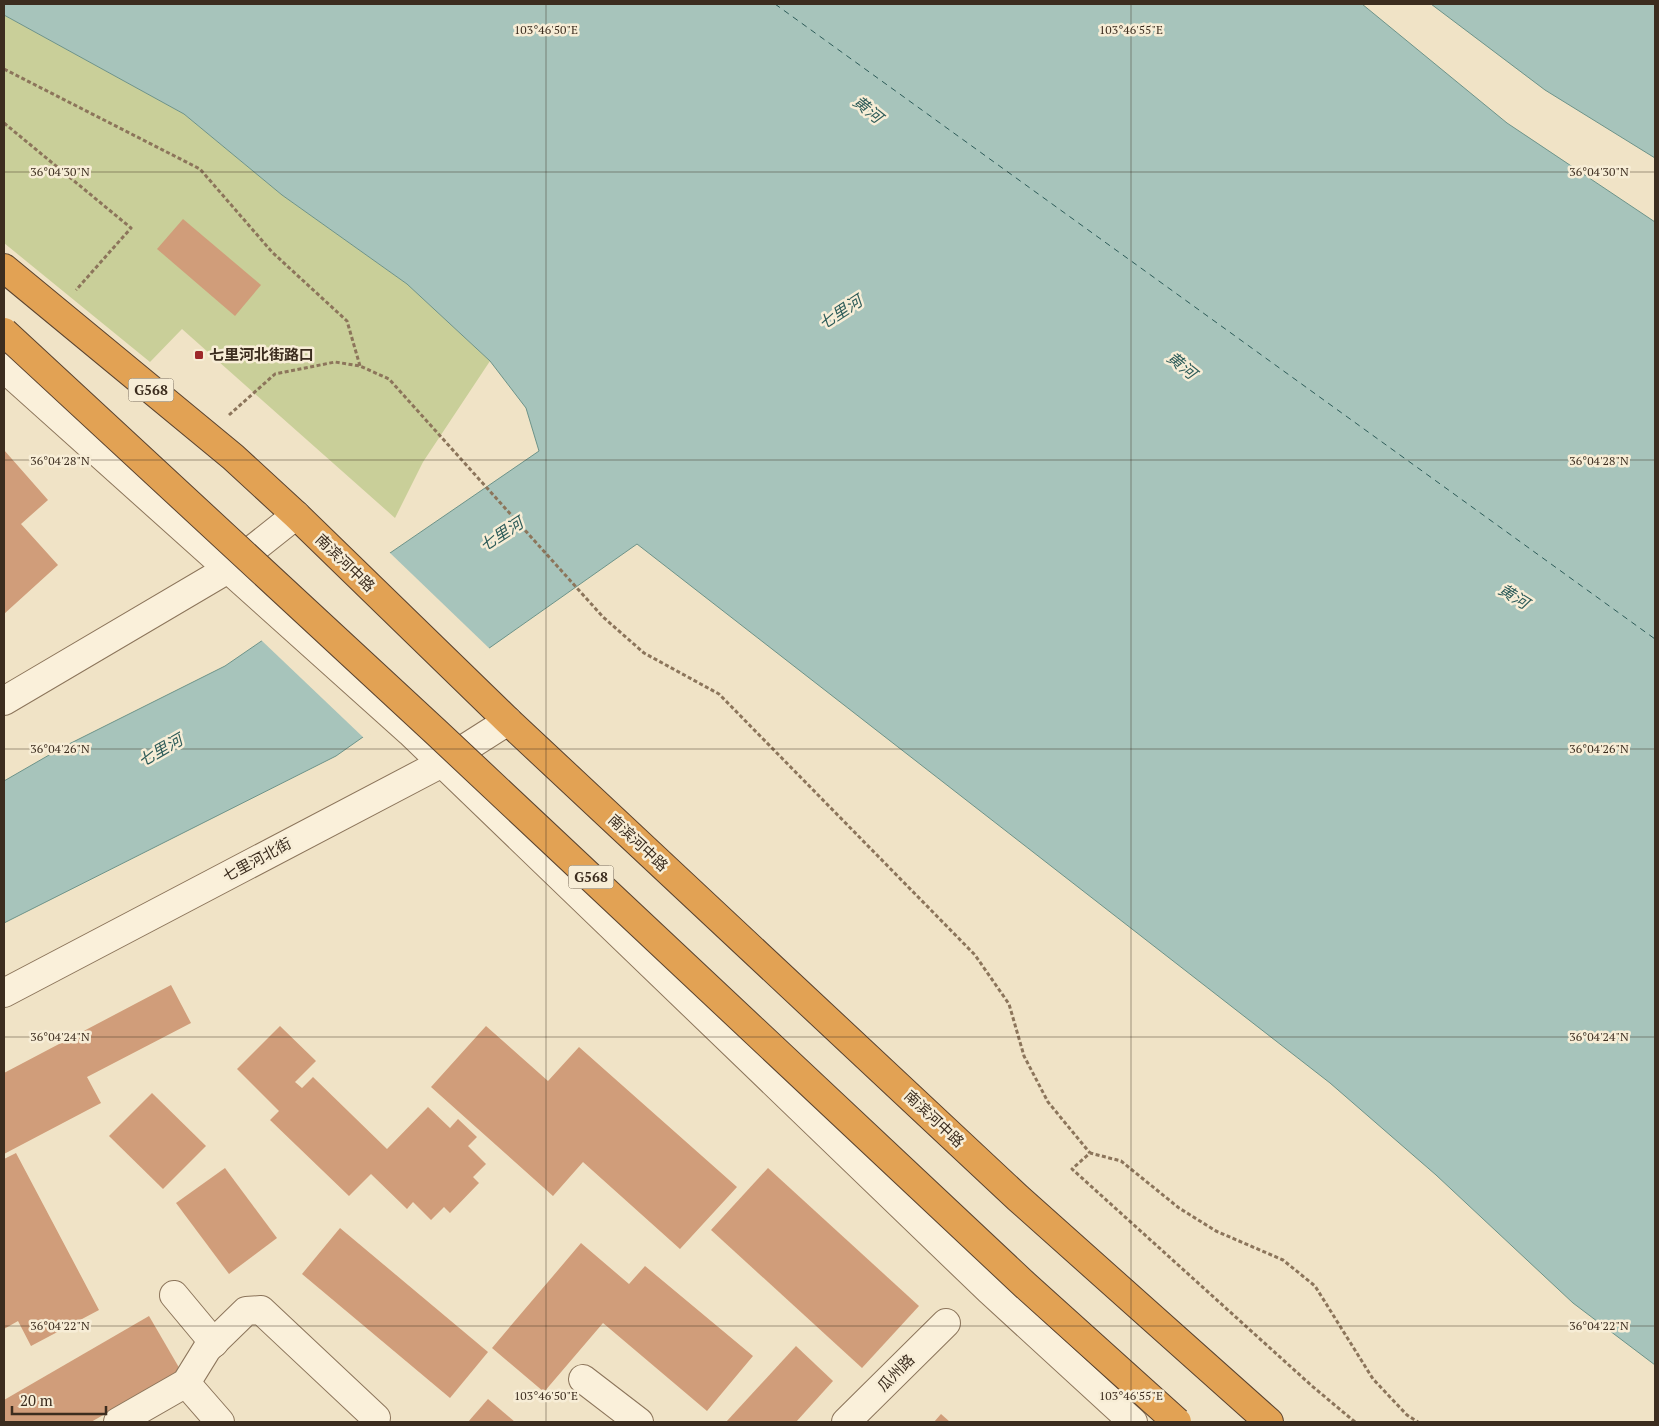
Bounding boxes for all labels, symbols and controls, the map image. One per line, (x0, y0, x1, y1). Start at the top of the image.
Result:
text: 103°46'50"E (514, 22, 578, 37)
text: 103°46'55"E (1099, 22, 1163, 37)
water label: 黄河 (849, 90, 890, 130)
text: 36°04'30"N (30, 164, 90, 179)
text: 36°04'30"N (1569, 164, 1629, 179)
water label: 七里河 (814, 288, 869, 334)
place label: 七里河北街路口 (209, 344, 314, 364)
water label: 黄河 (1163, 346, 1204, 386)
marker: 七里河北街路口 (193, 349, 205, 361)
road number: G568 (128, 378, 174, 402)
text: 36°04'28"N (30, 453, 90, 468)
text: 36°04'28"N (1569, 453, 1629, 468)
water label: 七里河 (475, 510, 530, 556)
street label: 南滨河中路 (312, 529, 380, 596)
water label: 黄河 (1495, 578, 1536, 615)
water label: 七里河 (134, 727, 189, 772)
text: 36°04'26"N (30, 741, 90, 756)
text: 36°04'26"N (1569, 741, 1629, 756)
street label: 南滨河中路 (604, 809, 673, 875)
street label: 七里河北街 (219, 833, 294, 886)
road number: G568 (568, 866, 614, 889)
text: 36°04'24"N (30, 1029, 90, 1044)
text: 36°04'24"N (1569, 1029, 1629, 1044)
street label: 南滨河中路 (900, 1085, 969, 1151)
text: 36°04'22"N (30, 1318, 90, 1333)
text: 36°04'22"N (1569, 1318, 1629, 1333)
street label: 瓜州路 (872, 1349, 918, 1395)
scale bar (12, 1384, 106, 1416)
text: 103°46'50"E (514, 1388, 578, 1403)
text: 103°46'55"E (1099, 1388, 1163, 1403)
text: 20 m (20, 1390, 53, 1410)

